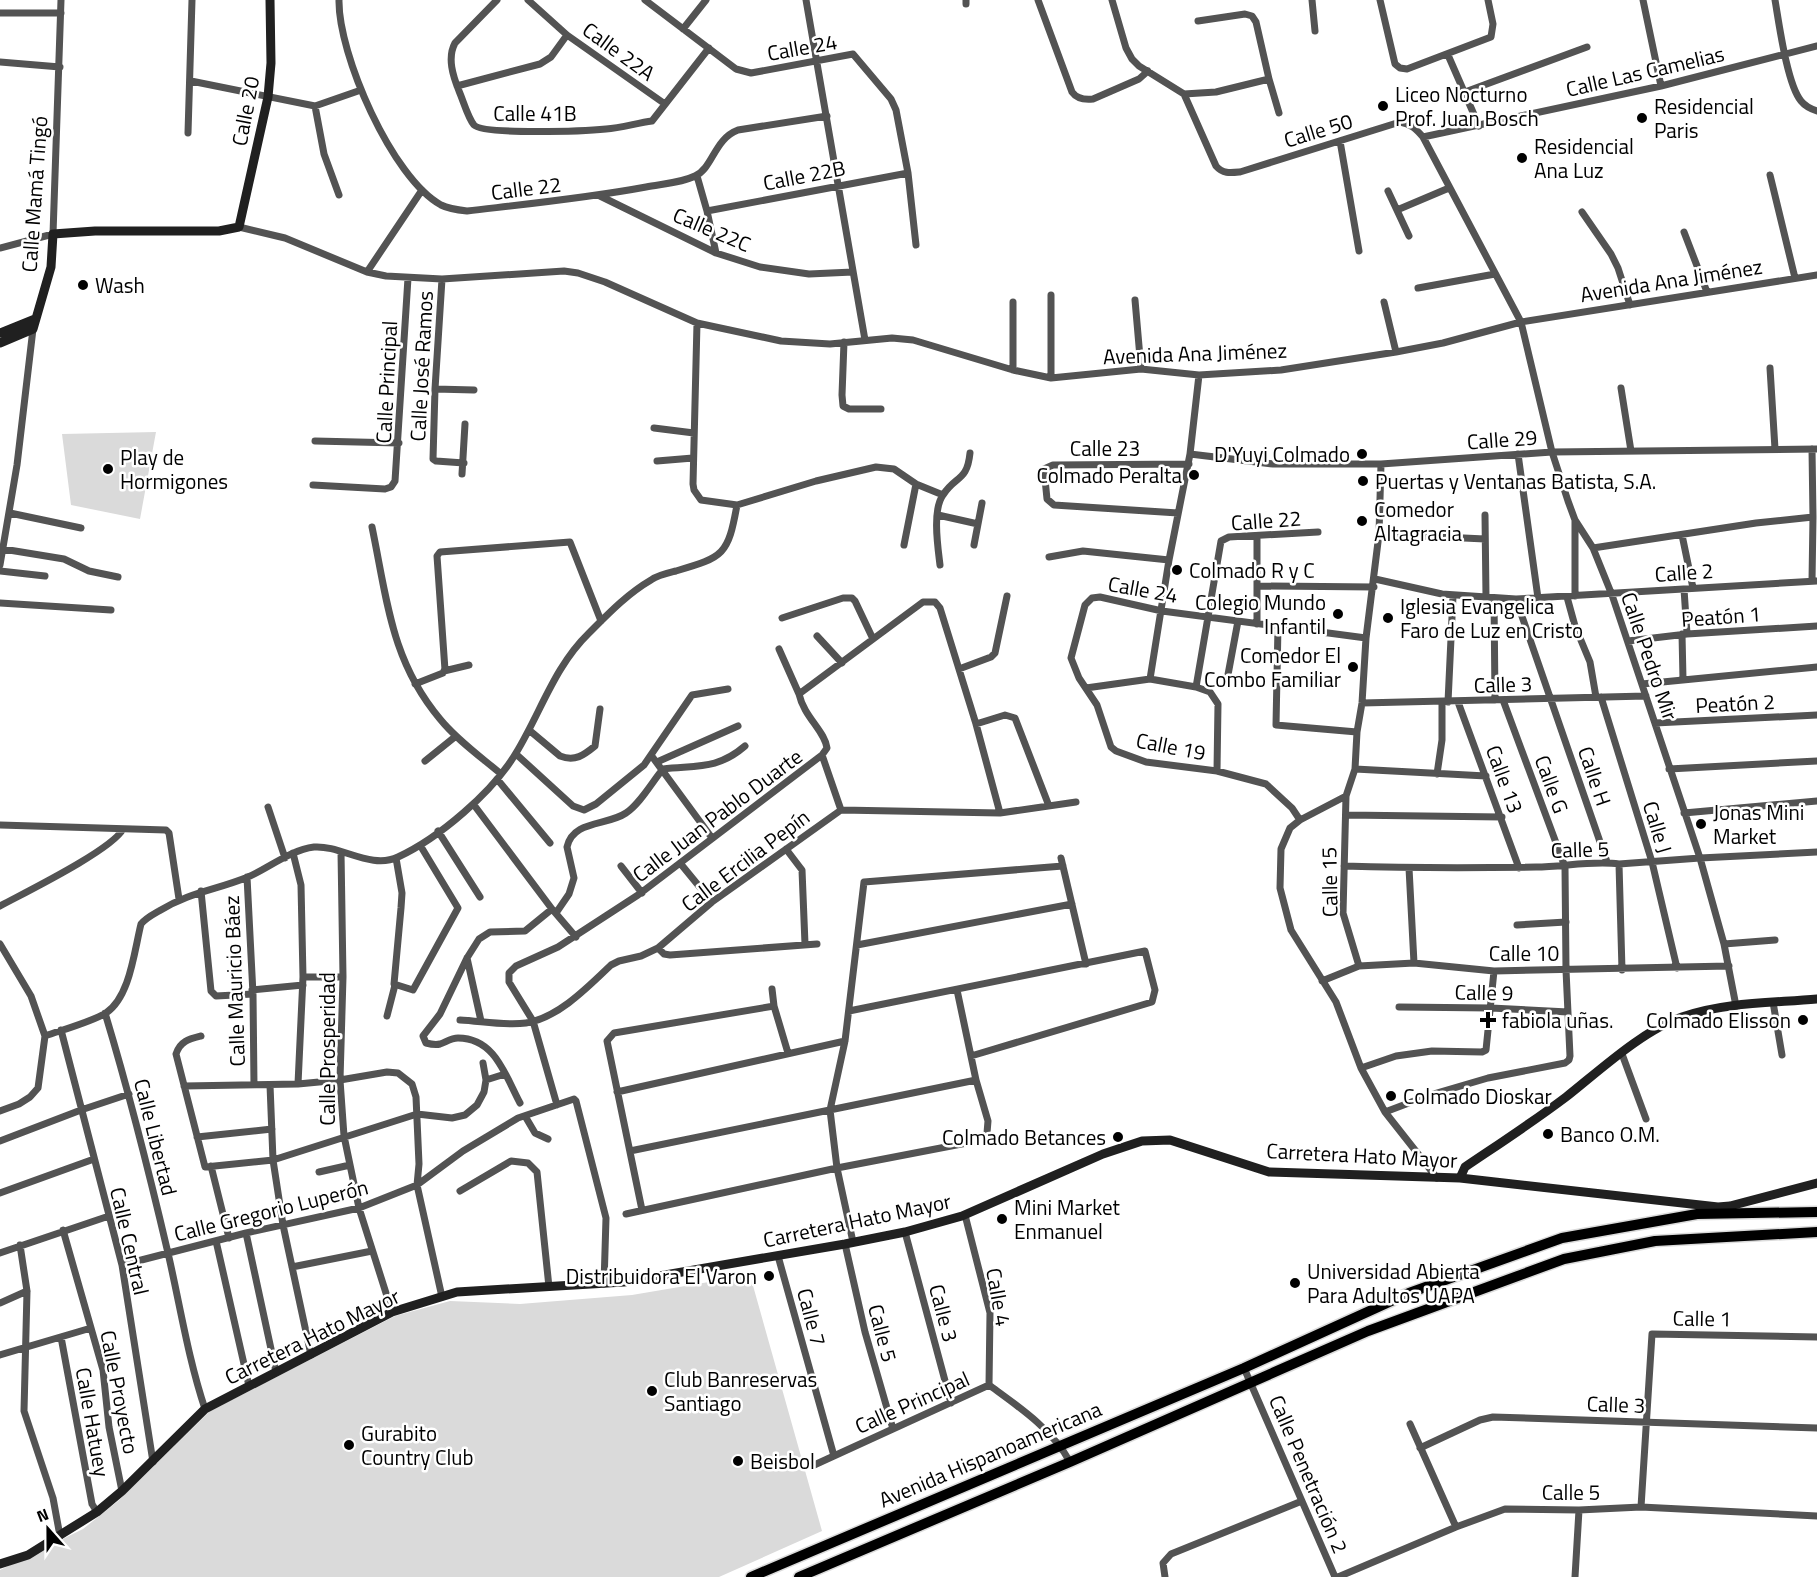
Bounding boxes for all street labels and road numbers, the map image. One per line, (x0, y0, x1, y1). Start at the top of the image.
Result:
street label: Calle 22A (576, 14, 662, 89)
street label: Calle 24 (765, 25, 839, 69)
street label: Calle Las Camelias (1563, 37, 1727, 105)
street label: Calle 20 (223, 73, 267, 149)
street label: Calle 41B (493, 97, 577, 129)
street label: Calle 50 (1280, 104, 1356, 156)
street label: Calle Mamá Tingó (13, 115, 55, 273)
street label: Calle 22B (760, 151, 848, 199)
street label: Calle 22 (489, 168, 563, 208)
street label: Calle 22C (668, 198, 756, 260)
street label: Avenida Ana Jiménez (1578, 250, 1764, 310)
street label: Calle José Ramos (401, 290, 441, 442)
street label: Calle Principal (367, 320, 405, 444)
street label: Avenida Ana Jiménez (1103, 334, 1287, 372)
street label: Calle 29 (1466, 421, 1538, 457)
street label: Calle 23 (1070, 432, 1140, 464)
street label: Calle 22 (1230, 502, 1302, 538)
street label: Calle 2 (1654, 554, 1714, 590)
street label: Calle 24 (1106, 567, 1180, 611)
street label: Calle Pedro Mir (1613, 588, 1687, 724)
street label: Peatón 1 (1680, 597, 1762, 635)
street label: Calle 3 (1473, 667, 1533, 701)
street label: Peatón 2 (1694, 685, 1776, 721)
street label: Calle 19 (1133, 724, 1209, 768)
street label: Calle Juan Pablo Duarte (625, 740, 809, 890)
street label: Calle 13 (1478, 740, 1532, 818)
street label: Calle H (1570, 742, 1620, 810)
street label: Calle G (1527, 750, 1577, 818)
street label: Calle J (1635, 797, 1681, 857)
street label: Calle Ercilia Pepín (674, 801, 816, 919)
street label: Calle 5 (1550, 832, 1610, 866)
street label: Calle 15 (1312, 847, 1346, 917)
street label: Calle Mauricio Báez (215, 895, 253, 1067)
street label: Calle 10 (1489, 937, 1559, 969)
street label: Calle Prosperidad (311, 972, 343, 1126)
street label: Calle 9 (1454, 975, 1514, 1009)
street label: Calle Libertad (126, 1075, 186, 1199)
street label: Carretera Hato Mayor (1266, 1134, 1458, 1176)
street label: Calle Gregorio Luperón (171, 1170, 371, 1250)
street label: Calle Central (102, 1184, 158, 1298)
street label: Carretera Hato Mayor (760, 1184, 954, 1256)
street label: Calle 4 (978, 1265, 1020, 1329)
street label: Carretera Hato Mayor (219, 1280, 405, 1392)
street label: Calle 3 (921, 1281, 967, 1345)
street label: Calle 7 (789, 1285, 835, 1349)
street label: Calle 5 (860, 1301, 906, 1365)
street label: Calle 1 (1672, 1301, 1732, 1335)
street label: Calle Proyecto (92, 1327, 148, 1457)
street label: Calle Principal (849, 1362, 975, 1442)
street label: Calle Hatuey (68, 1365, 118, 1479)
street label: Calle 3 (1586, 1387, 1646, 1421)
street label: Calle Penetración 2 (1261, 1390, 1357, 1558)
street label: Avenida Hispanoamericana (874, 1392, 1107, 1515)
street label: Calle 5 (1542, 1476, 1600, 1508)

